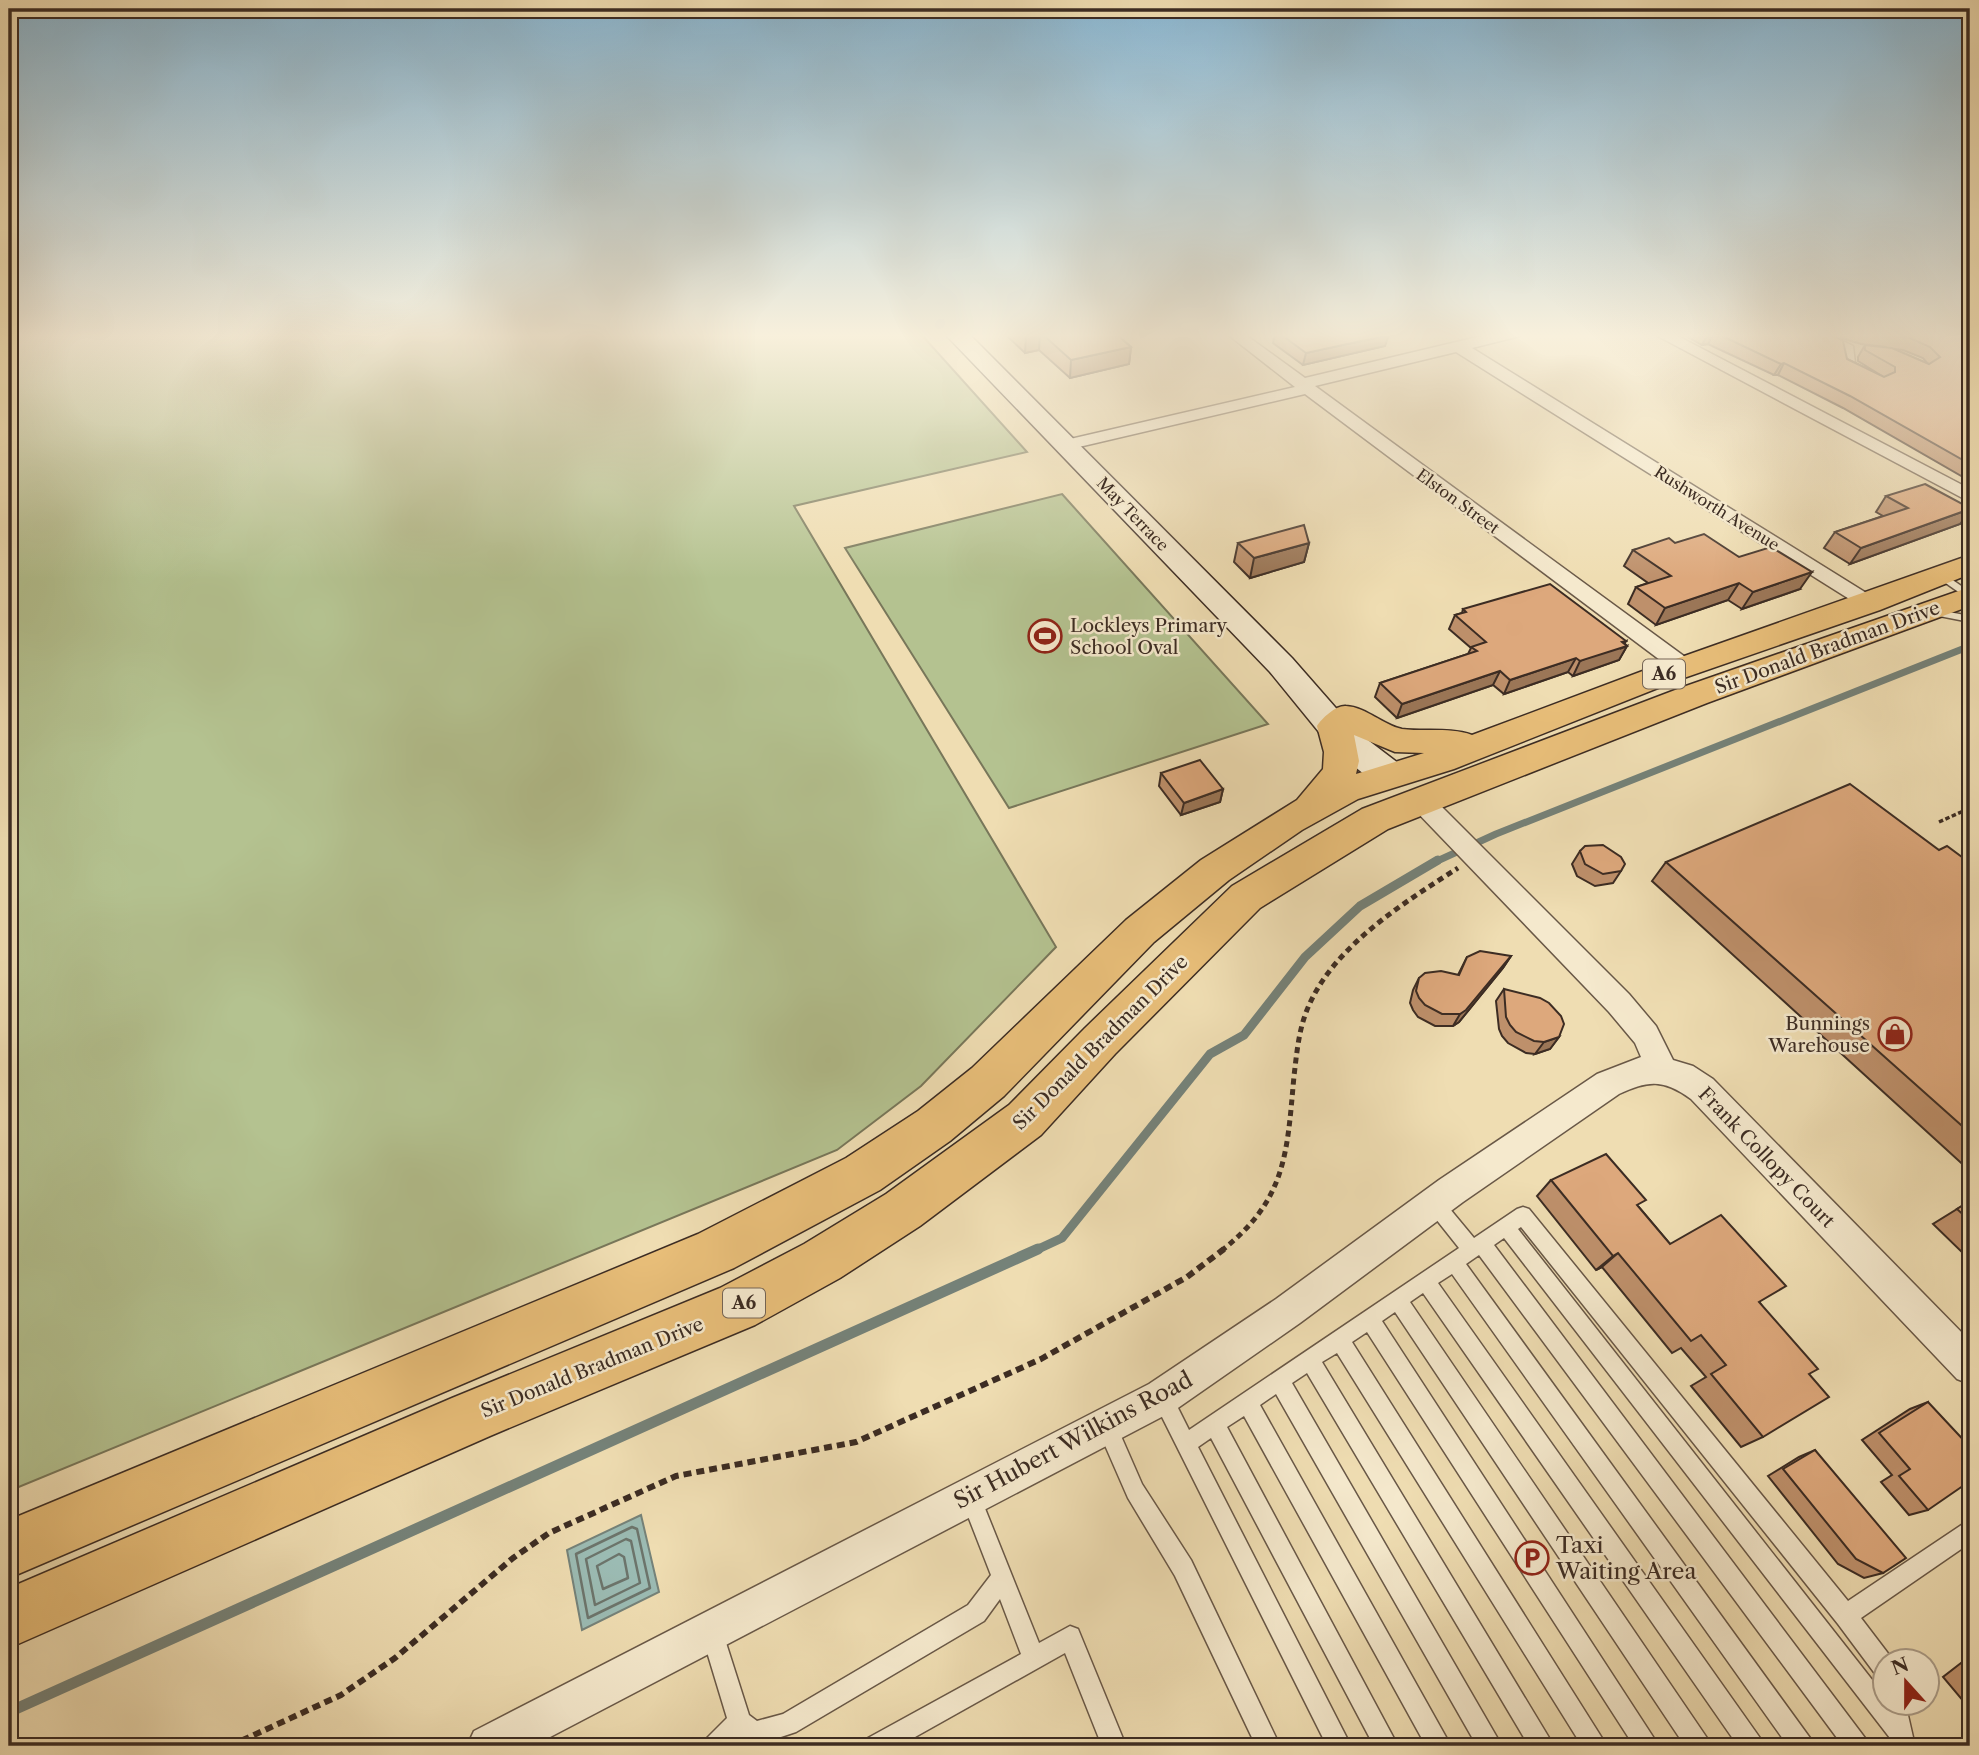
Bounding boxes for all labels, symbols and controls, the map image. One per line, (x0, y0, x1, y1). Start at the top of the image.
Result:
street label: Rushworth Avenue (1651, 461, 1783, 555)
street label: Elston Street (1413, 464, 1504, 538)
street label: May Terrace (1093, 473, 1173, 555)
street label: Sir Donald Bradman Drive (1711, 596, 1943, 699)
place label: Lockleys Primary School Oval (1070, 614, 1228, 659)
sports icon: Lockleys Primary School Oval (1026, 617, 1064, 655)
road number: A6 (1643, 660, 1685, 688)
street label: Sir Donald Bradman Drive (1008, 950, 1193, 1135)
place label: Bunnings Warehouse (1767, 1012, 1870, 1057)
shop icon: Bunnings Warehouse (1876, 1015, 1914, 1053)
street label: Frank Collopy Court (1694, 1082, 1840, 1232)
road number: A6 (723, 1288, 765, 1318)
street label: Sir Donald Bradman Drive (478, 1312, 707, 1423)
street label: Sir Hubert Wilkins Road (949, 1365, 1197, 1515)
place label: Taxi Waiting Area (1555, 1531, 1697, 1585)
parking icon: Taxi Waiting Area (1513, 1539, 1551, 1577)
north arrow (1870, 1646, 1940, 1716)
text: N (1888, 1653, 1912, 1680)

